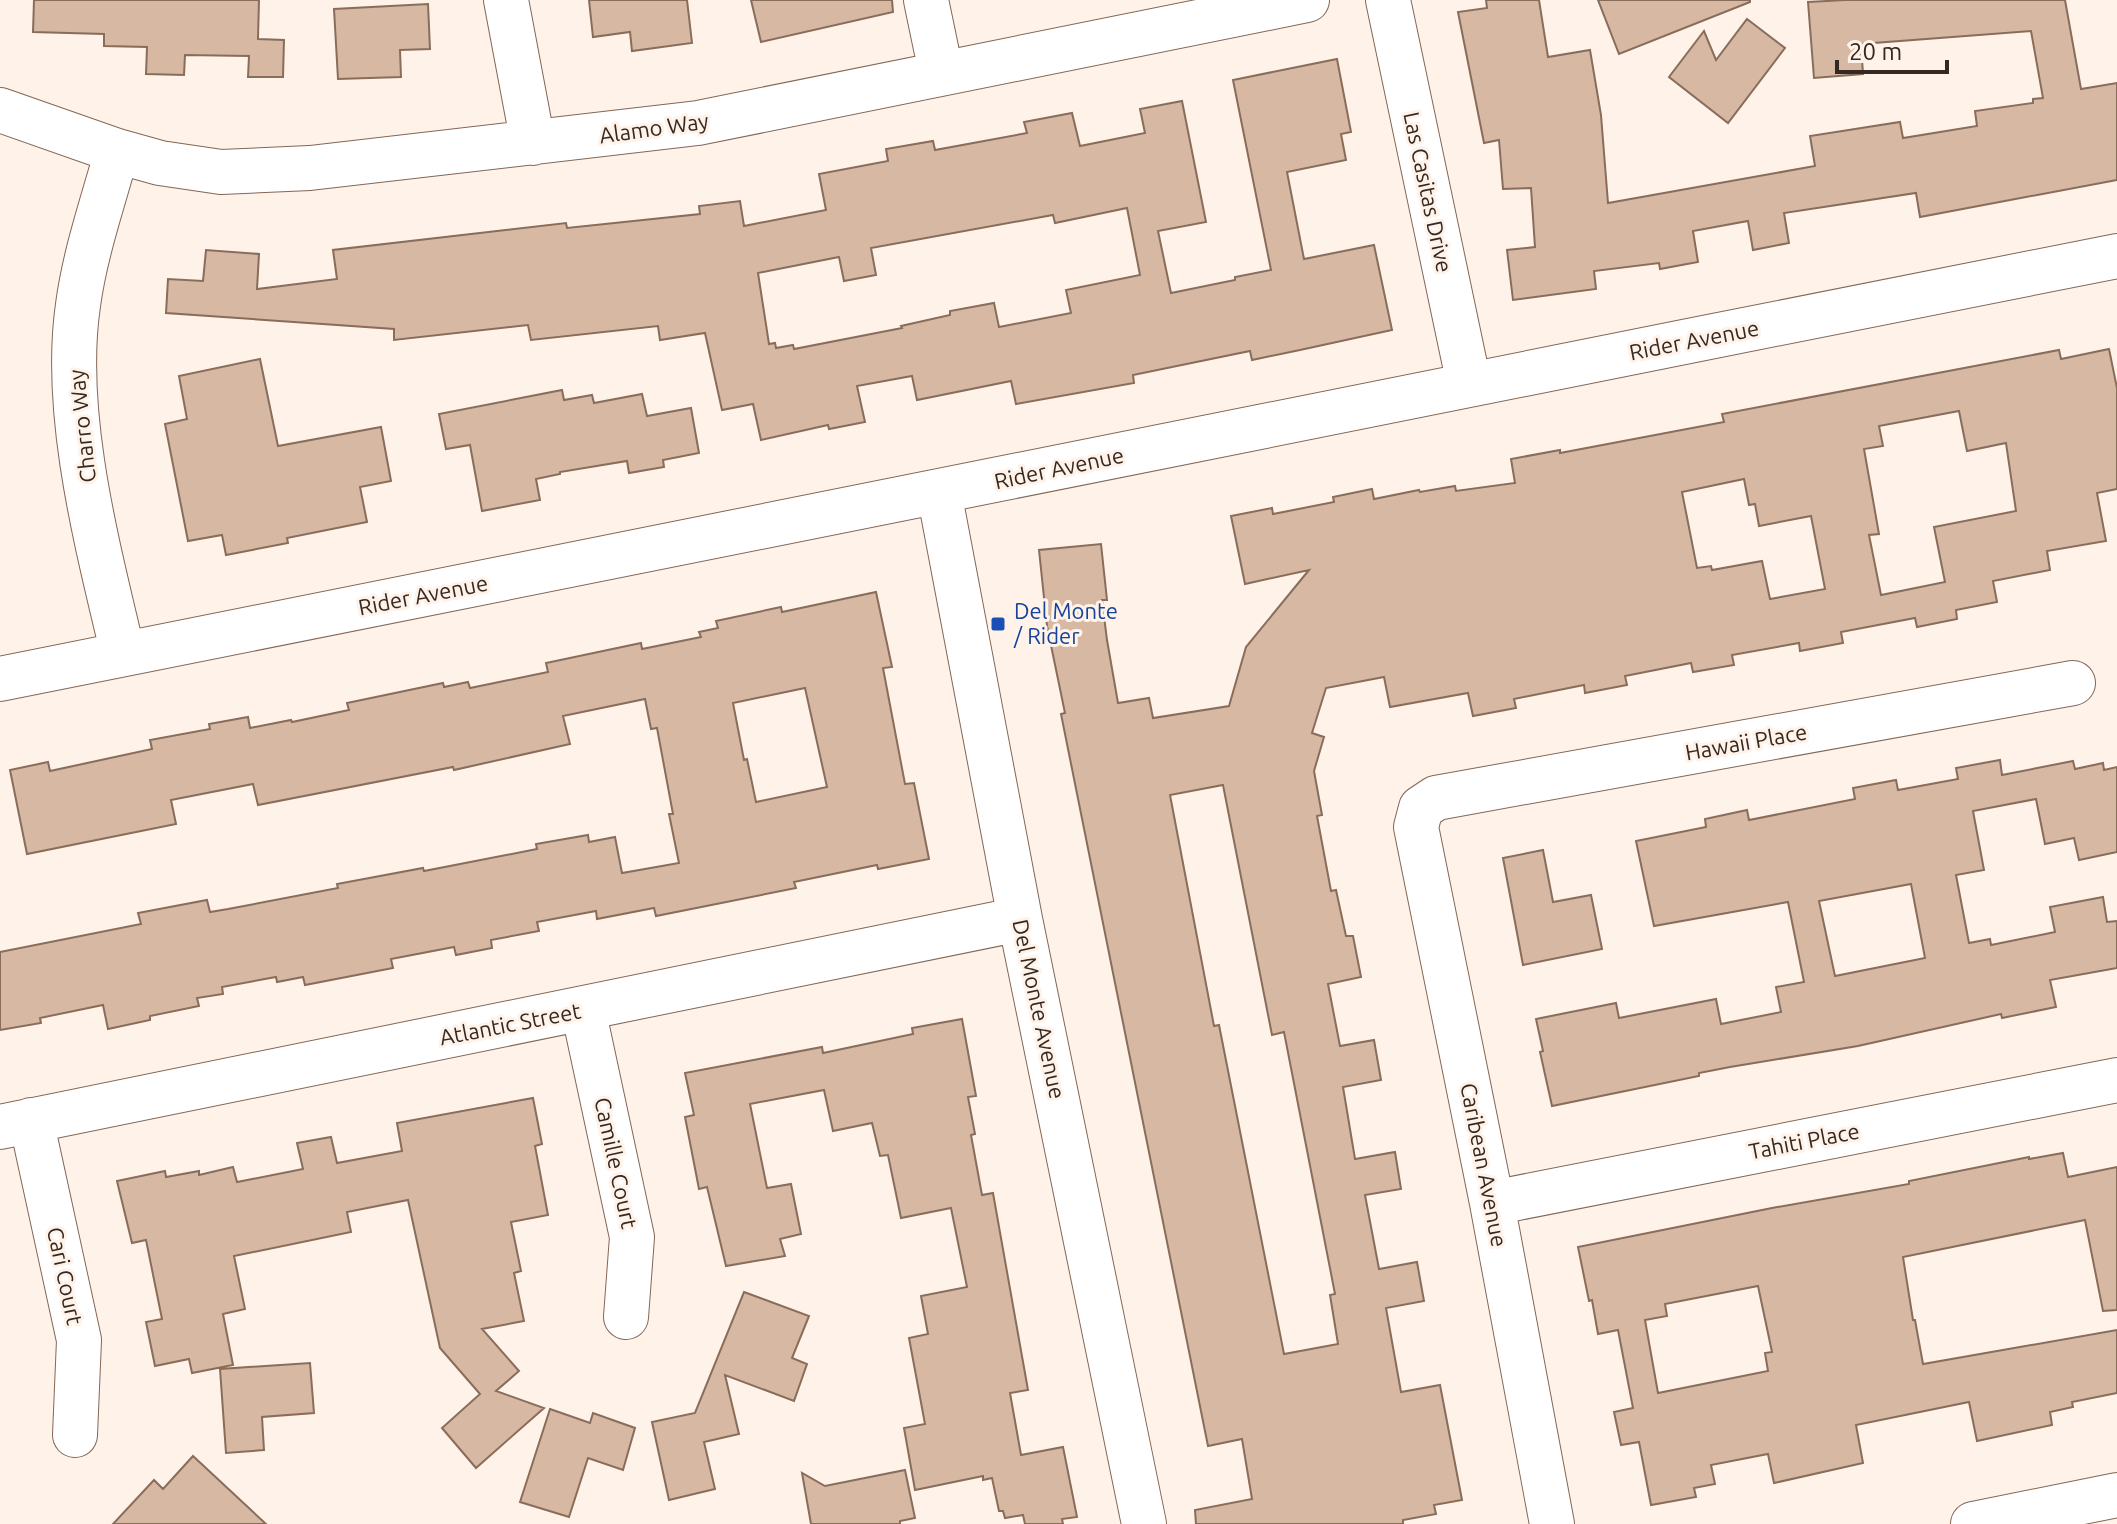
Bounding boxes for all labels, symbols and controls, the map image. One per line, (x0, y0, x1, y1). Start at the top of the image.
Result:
scale bar (1837, 24, 1947, 74)
text: 20 m (1849, 38, 1902, 65)
street label: Alamo Way (598, 107, 711, 148)
street label: Las Casitas Drive (1399, 109, 1458, 274)
street label: Rider Avenue (1627, 315, 1761, 364)
street label: Charro Way (63, 368, 100, 484)
street label: Rider Avenue (992, 442, 1126, 493)
street label: Rider Avenue (356, 570, 490, 619)
place label: Del Monte / Rider (1013, 598, 1118, 648)
marker: Del Monte / Rider (989, 615, 1007, 633)
street label: Hawaii Place (1683, 718, 1809, 765)
street label: Del Monte Avenue (1008, 917, 1071, 1101)
street label: Atlantic Street (437, 997, 583, 1049)
street label: Caribean Avenue (1456, 1081, 1513, 1249)
street label: Camille Court (590, 1095, 643, 1231)
street label: Tahiti Place (1746, 1118, 1861, 1163)
street label: Cari Court (43, 1225, 88, 1327)

